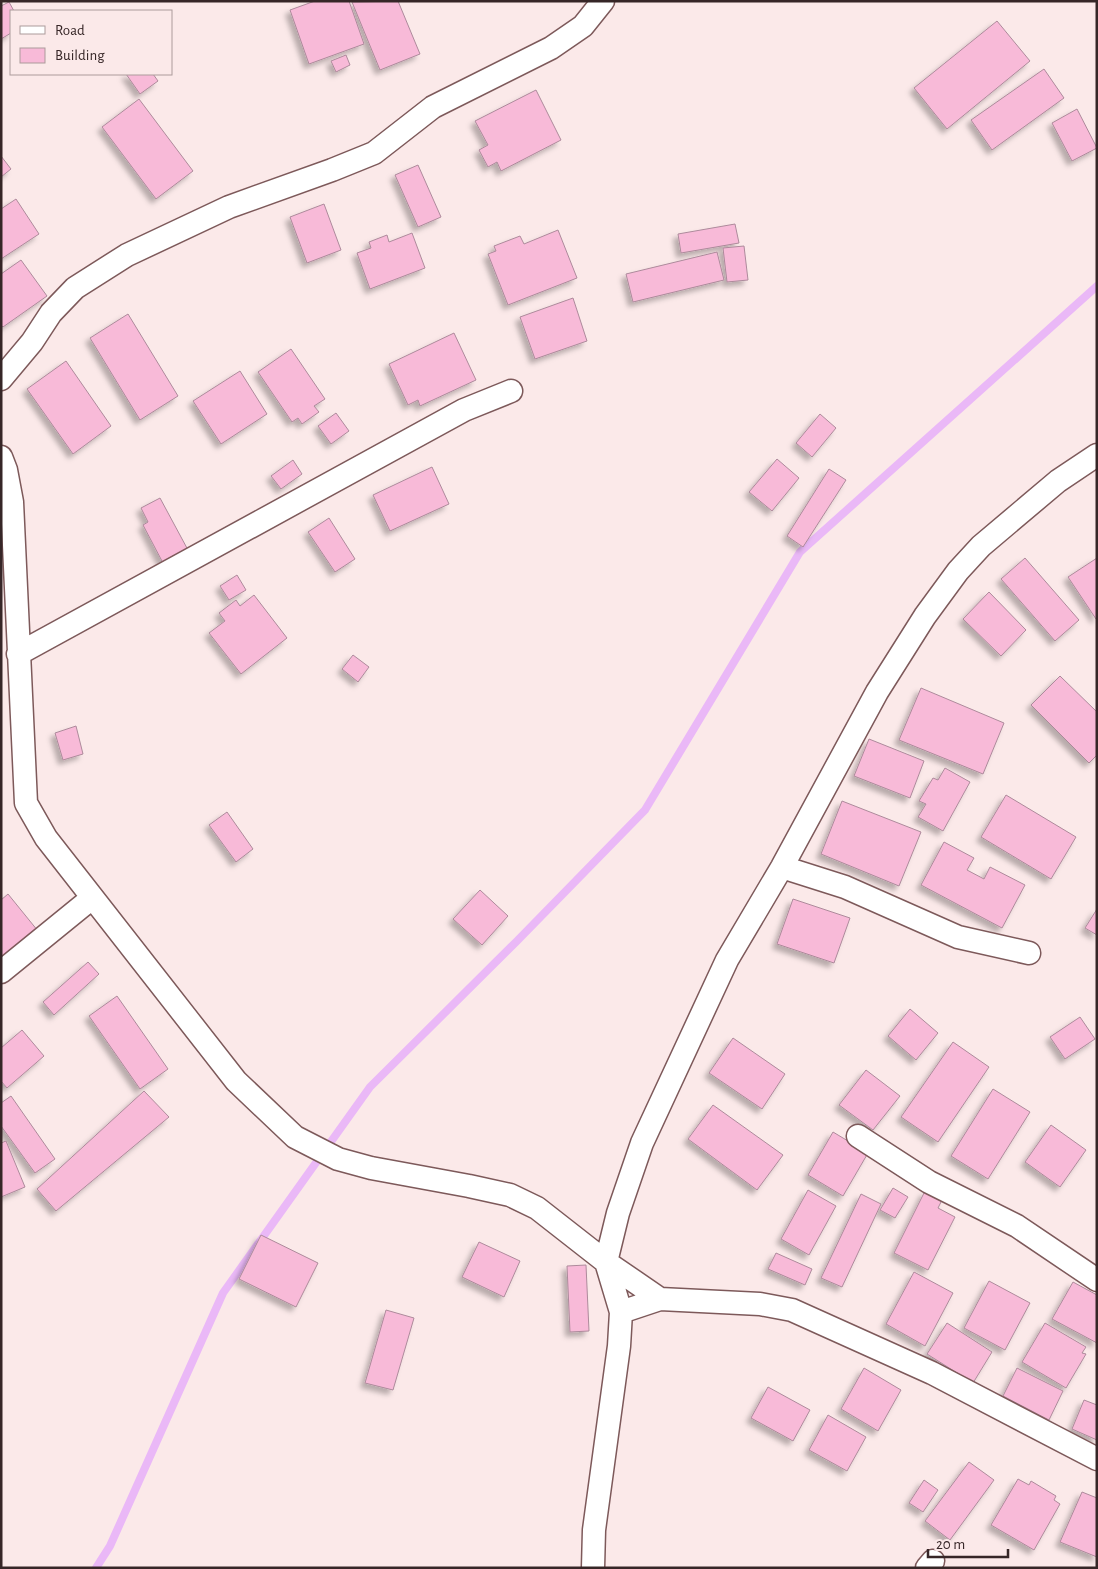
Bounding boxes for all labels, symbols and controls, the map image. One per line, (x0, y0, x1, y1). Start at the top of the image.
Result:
legend (10, 10, 172, 75)
text: Road (55, 23, 85, 38)
text: Building (55, 48, 105, 63)
scale bar (928, 1526, 1008, 1558)
text: 20 m (936, 1537, 965, 1552)

